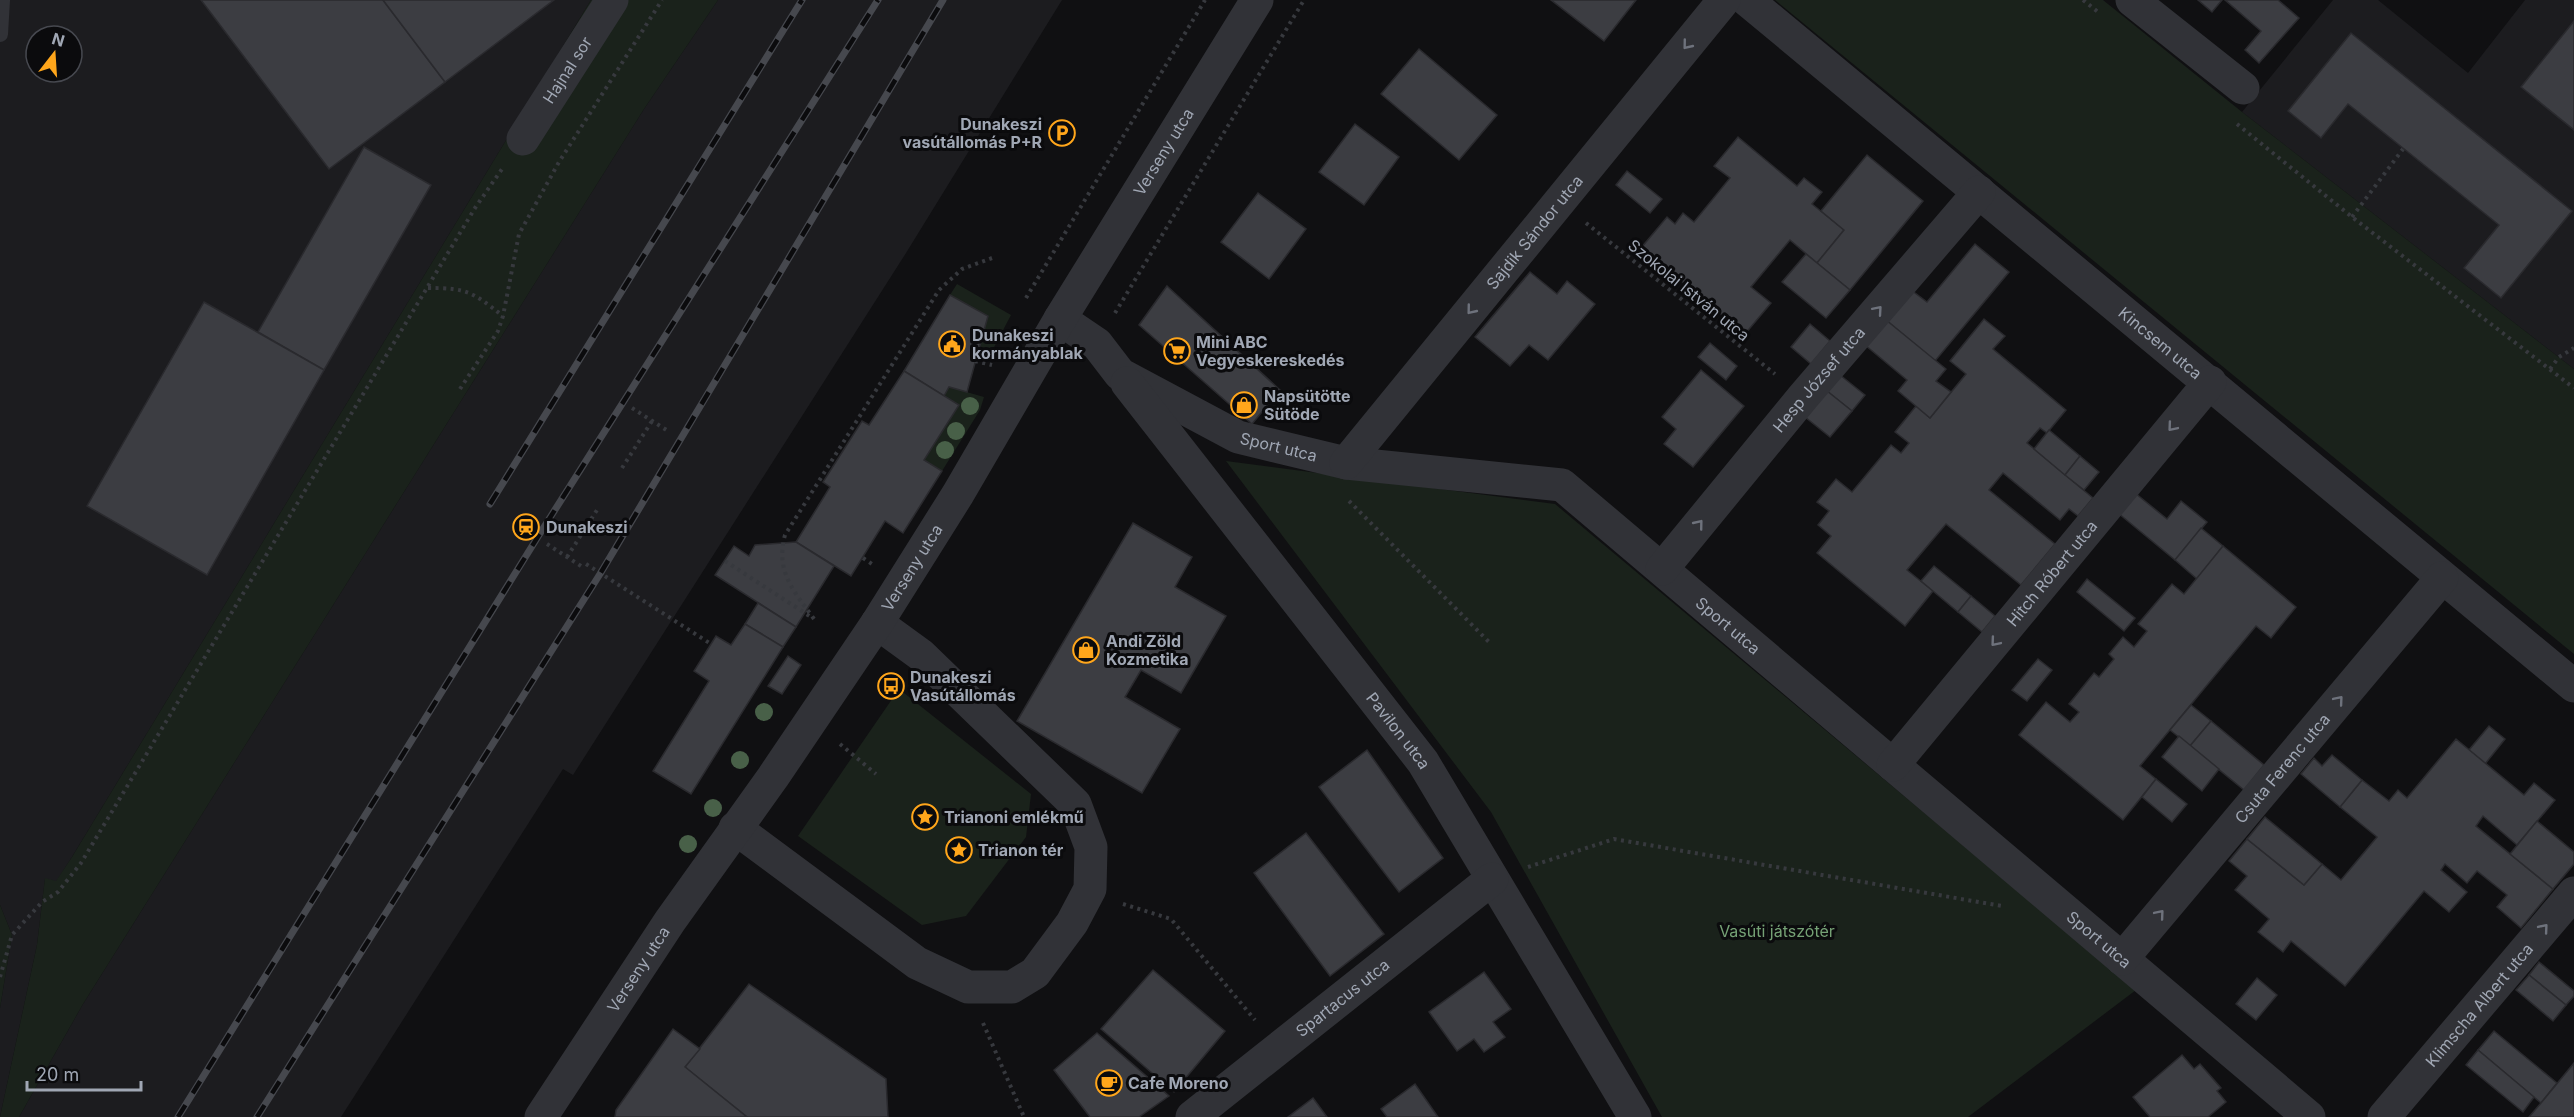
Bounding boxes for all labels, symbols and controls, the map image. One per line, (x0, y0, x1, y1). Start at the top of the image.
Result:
north arrow (24, 24, 84, 84)
text: N (50, 28, 67, 51)
street label: Hajnal sor (538, 33, 596, 107)
one-way arrow (1683, 38, 1694, 49)
street label: Verseny utca (1129, 104, 1198, 199)
place label: Dunakeszi vasútállomás P+R (903, 114, 1042, 152)
parking icon: Dunakeszi vasútállomás P+R (1047, 118, 1077, 148)
street label: Sajdik Sándor utca (1482, 171, 1587, 293)
street label: Szokolai István utca (1624, 235, 1754, 345)
street label: Kincsem utca (2114, 302, 2206, 383)
one-way arrow (1467, 304, 1478, 315)
one-way arrow (1871, 306, 1882, 317)
street label: Hesp József utca (1768, 322, 1869, 436)
place label: Dunakeszi kormányablak (972, 325, 1083, 363)
public building icon: Dunakeszi kormányablak (937, 329, 967, 359)
place label: Mini ABC Vegyeskereskedés (1196, 332, 1345, 370)
supermarket icon: Mini ABC Vegyeskereskedés (1162, 336, 1192, 366)
place label: Napsütötte Sütöde (1264, 386, 1351, 424)
shop icon: Napsütötte Sütöde (1229, 390, 1259, 420)
one-way arrow (2169, 421, 2180, 432)
street label: Sport utca (1238, 428, 1319, 466)
station icon: Dunakeszi (511, 512, 541, 542)
street label: Hitch Róbert utca (2002, 516, 2101, 630)
place label: Dunakeszi (546, 517, 628, 537)
street label: Verseny utca (877, 520, 947, 615)
one-way arrow (1692, 520, 1703, 531)
street label: Sport utca (1692, 593, 1765, 659)
place label: Andi Zöld Kozmetika (1106, 631, 1188, 669)
shop icon: Andi Zöld Kozmetika (1071, 635, 1101, 665)
one-way arrow (1991, 636, 2002, 647)
place label: Dunakeszi Vasútállomás (910, 667, 1016, 705)
bus stop icon: Dunakeszi Vasútállomás (876, 671, 906, 701)
street label: Pavilon utca (1362, 688, 1435, 772)
one-way arrow (2332, 696, 2343, 707)
street label: Csuta Ferenc utca (2230, 709, 2334, 827)
place icon: Trianoni emlékmű (910, 802, 940, 832)
place label: Trianoni emlékmű (944, 807, 1084, 827)
place icon: Trianon tér (944, 835, 974, 865)
place label: Trianon tér (978, 840, 1064, 860)
street label: Sport utca (2063, 906, 2136, 972)
one-way arrow (2152, 910, 2163, 921)
park label: Vasúti játszótér (1719, 921, 1835, 941)
street label: Verseny utca (603, 922, 674, 1016)
one-way arrow (2537, 924, 2548, 935)
street label: Klimscha Albert utca (2421, 939, 2537, 1071)
street label: Spartacus utca (1291, 954, 1393, 1041)
scale bar (27, 1054, 141, 1092)
text: 20 m (36, 1064, 79, 1085)
cafe icon: Cafe Moreno (1094, 1068, 1124, 1098)
place label: Cafe Moreno (1128, 1073, 1229, 1093)

